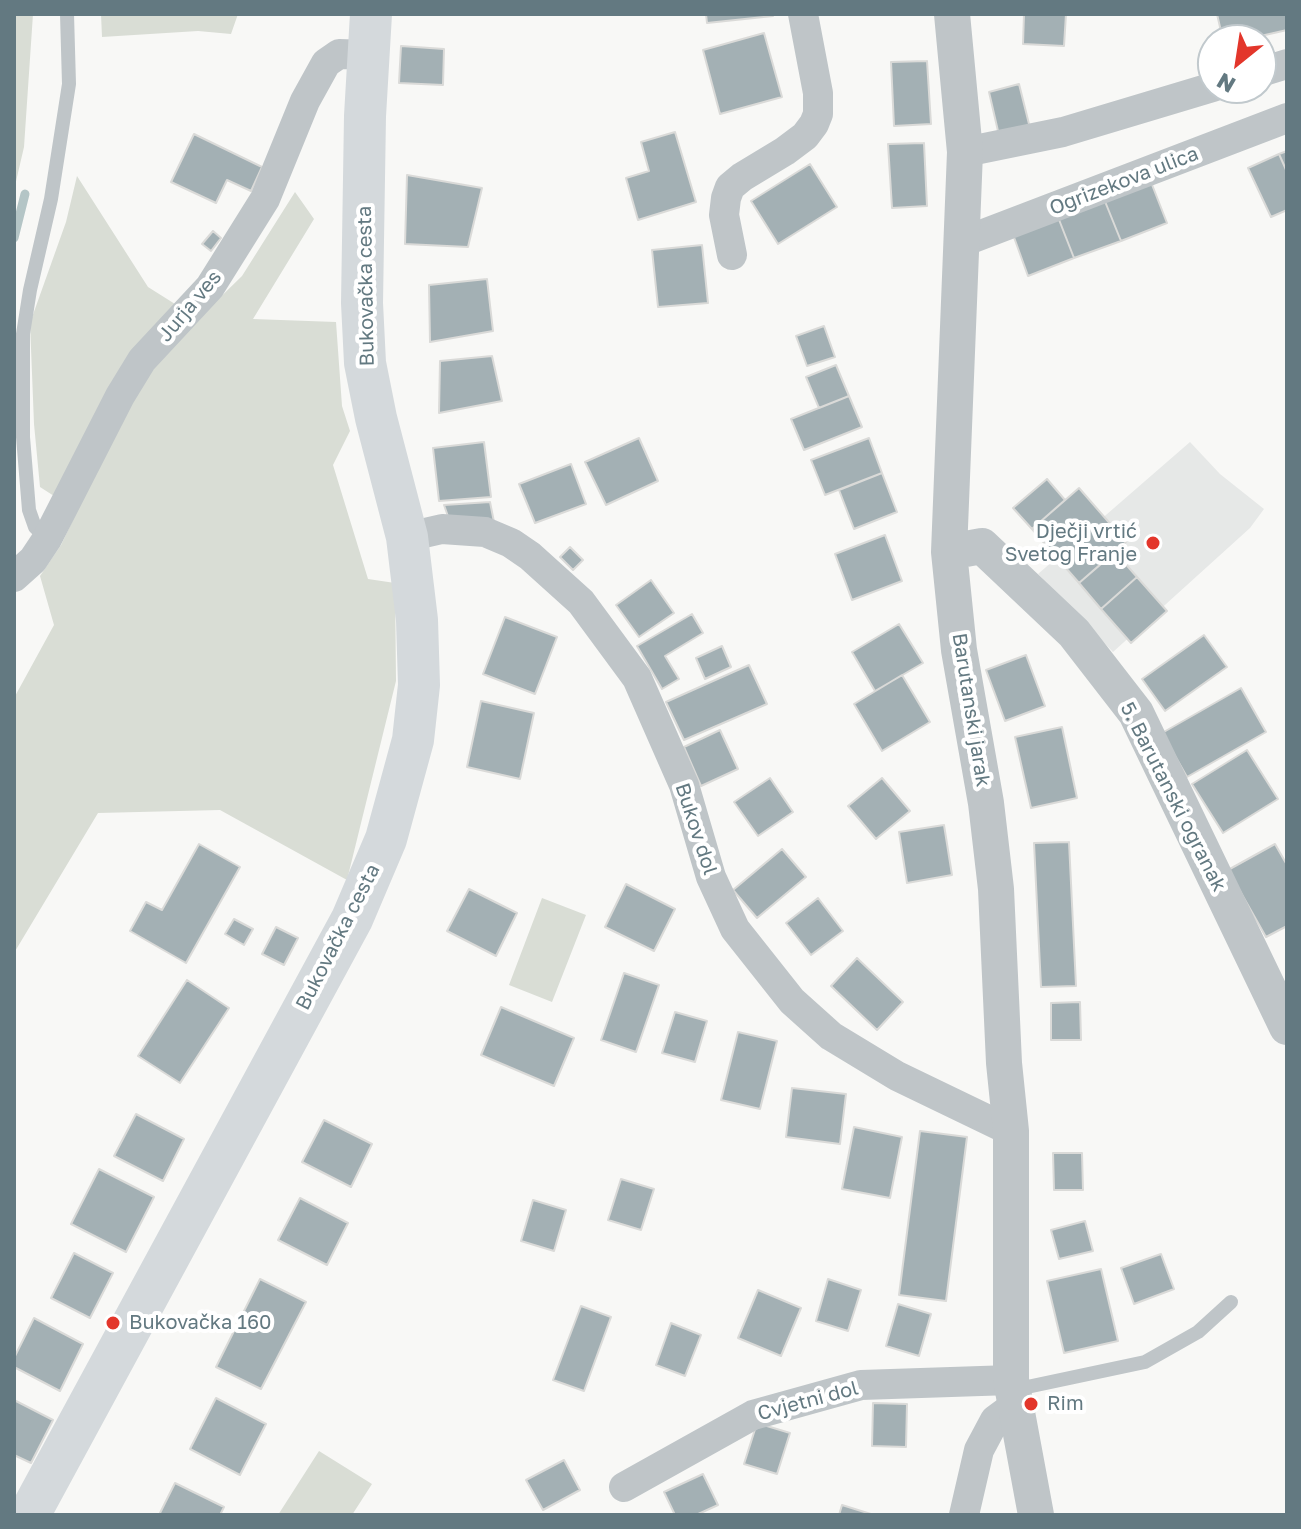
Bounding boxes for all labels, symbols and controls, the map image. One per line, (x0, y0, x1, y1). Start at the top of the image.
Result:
north arrow (1197, 24, 1277, 104)
text: N (1212, 68, 1240, 99)
street label: Ogrizekova ulica (1046, 142, 1202, 220)
street label: Bukovačka cesta (353, 206, 379, 366)
street label: Jurja ves (153, 265, 227, 347)
place label: Dječji vrtić Svetog Franje (1005, 520, 1137, 567)
marker: Dječji vrtić Svetog Franje (1144, 534, 1162, 552)
street label: Barutanski jarak (947, 631, 995, 789)
street label: 5. Barutanski ogranak (1115, 698, 1231, 896)
street label: Bukov dol (670, 780, 722, 878)
street label: Bukovačka cesta (291, 860, 385, 1014)
place label: Bukovačka 160 (129, 1311, 271, 1335)
marker: Bukovačka 160 (104, 1314, 122, 1332)
street label: Cvjetni dol (755, 1376, 861, 1426)
place label: Rim (1047, 1392, 1084, 1416)
marker: Rim (1022, 1395, 1040, 1413)

